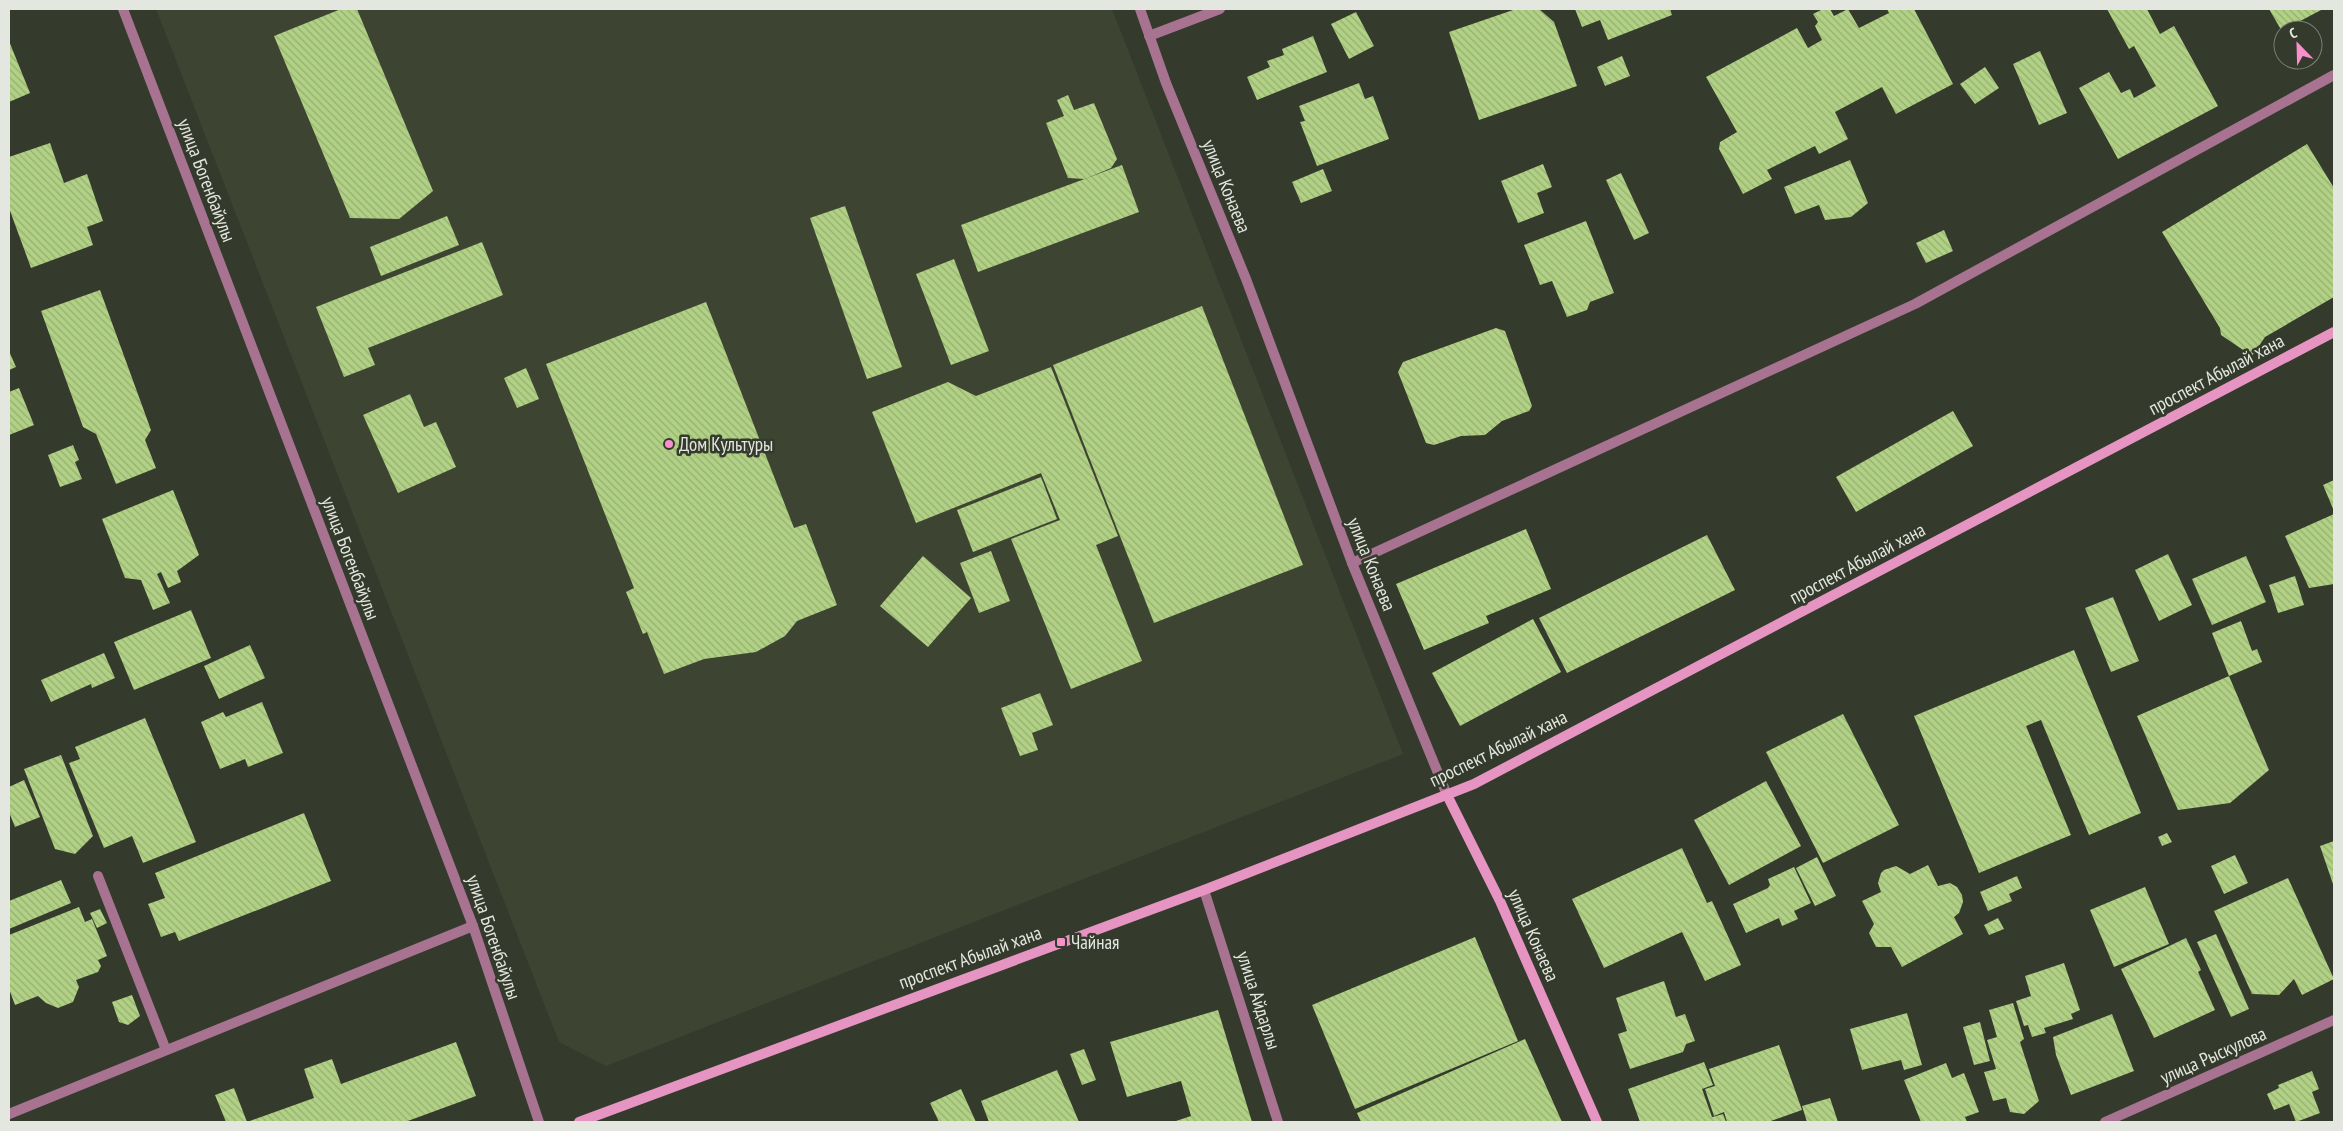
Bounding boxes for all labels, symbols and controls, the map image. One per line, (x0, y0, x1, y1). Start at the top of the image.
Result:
north arrow (2273, 20, 2323, 70)
text: С (2286, 23, 2300, 43)
street label: улица Богенбайулы (172, 115, 242, 245)
street label: улица Конаева (1197, 136, 1257, 236)
street label: проспект Абылай хана (2144, 328, 2288, 420)
place label: Дом Культуры (679, 432, 773, 456)
marker: Дом Культуры (663, 438, 675, 450)
street label: улица Богенбайулы (316, 493, 386, 623)
street label: улица Конаева (1342, 514, 1402, 614)
street label: проспект Абылай хана (1785, 517, 1929, 609)
street label: проспект Абылай хана (1425, 704, 1571, 792)
street label: улица Богенбайулы (461, 872, 527, 1002)
street label: улица Конаева (1503, 885, 1565, 985)
street label: проспект Абылай хана (895, 920, 1045, 994)
place label: Чайная (1071, 930, 1119, 954)
marker: Чайная (1055, 936, 1067, 948)
street label: улица Айдарлы (1232, 948, 1286, 1052)
street label: улица Рыскулова (2156, 1021, 2270, 1089)

